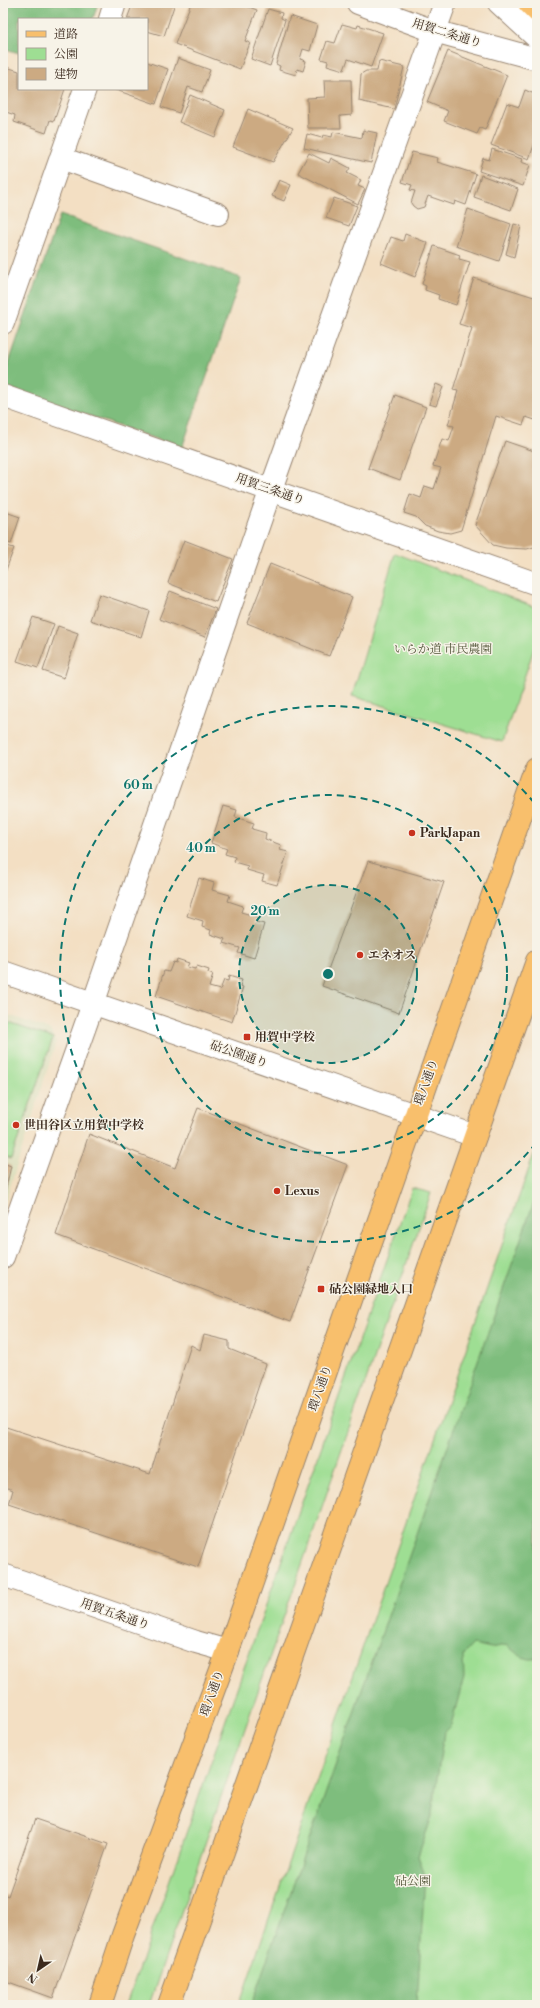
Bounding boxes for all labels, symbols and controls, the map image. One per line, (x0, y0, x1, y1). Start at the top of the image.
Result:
street label: 用賀二条通り (410, 16, 483, 51)
legend (18, 18, 148, 90)
text: 道路 (54, 27, 78, 42)
text: 公園 (54, 47, 78, 62)
text: 建物 (54, 67, 78, 82)
street label: 用賀三条通り (233, 471, 306, 508)
park label: いらか道 市民農園 (394, 642, 492, 657)
text: 60 m (123, 778, 153, 793)
place label: ParkJapan (420, 826, 481, 841)
marker: ParkJapan (407, 828, 417, 838)
text: 40 m (186, 841, 216, 856)
text: 20 m (250, 904, 280, 919)
place label: エネオス (368, 948, 416, 963)
marker: エネオス (355, 950, 365, 960)
centre of rings (321, 967, 335, 981)
place label: 用賀中学校 (255, 1030, 315, 1045)
marker: 用賀中学校 (242, 1032, 252, 1042)
street label: 砧公園通り (208, 1038, 270, 1071)
street label: 環八通り (411, 1057, 442, 1107)
place label: 世田谷区立用賀中学校 (24, 1118, 144, 1133)
marker: 世田谷区立用賀中学校 (11, 1120, 21, 1130)
place label: Lexus (285, 1184, 319, 1199)
marker: Lexus (272, 1186, 282, 1196)
place label: 砧公園緑地入口 (329, 1282, 413, 1297)
marker: 砧公園緑地入口 (316, 1284, 326, 1294)
street label: 環八通り (306, 1363, 335, 1413)
street label: 用賀五条通り (78, 1596, 151, 1633)
street label: 環八通り (197, 1668, 228, 1718)
park label: 砧公園 (395, 1874, 431, 1889)
north arrow (18, 1950, 58, 1990)
text: N (25, 1969, 40, 1986)

